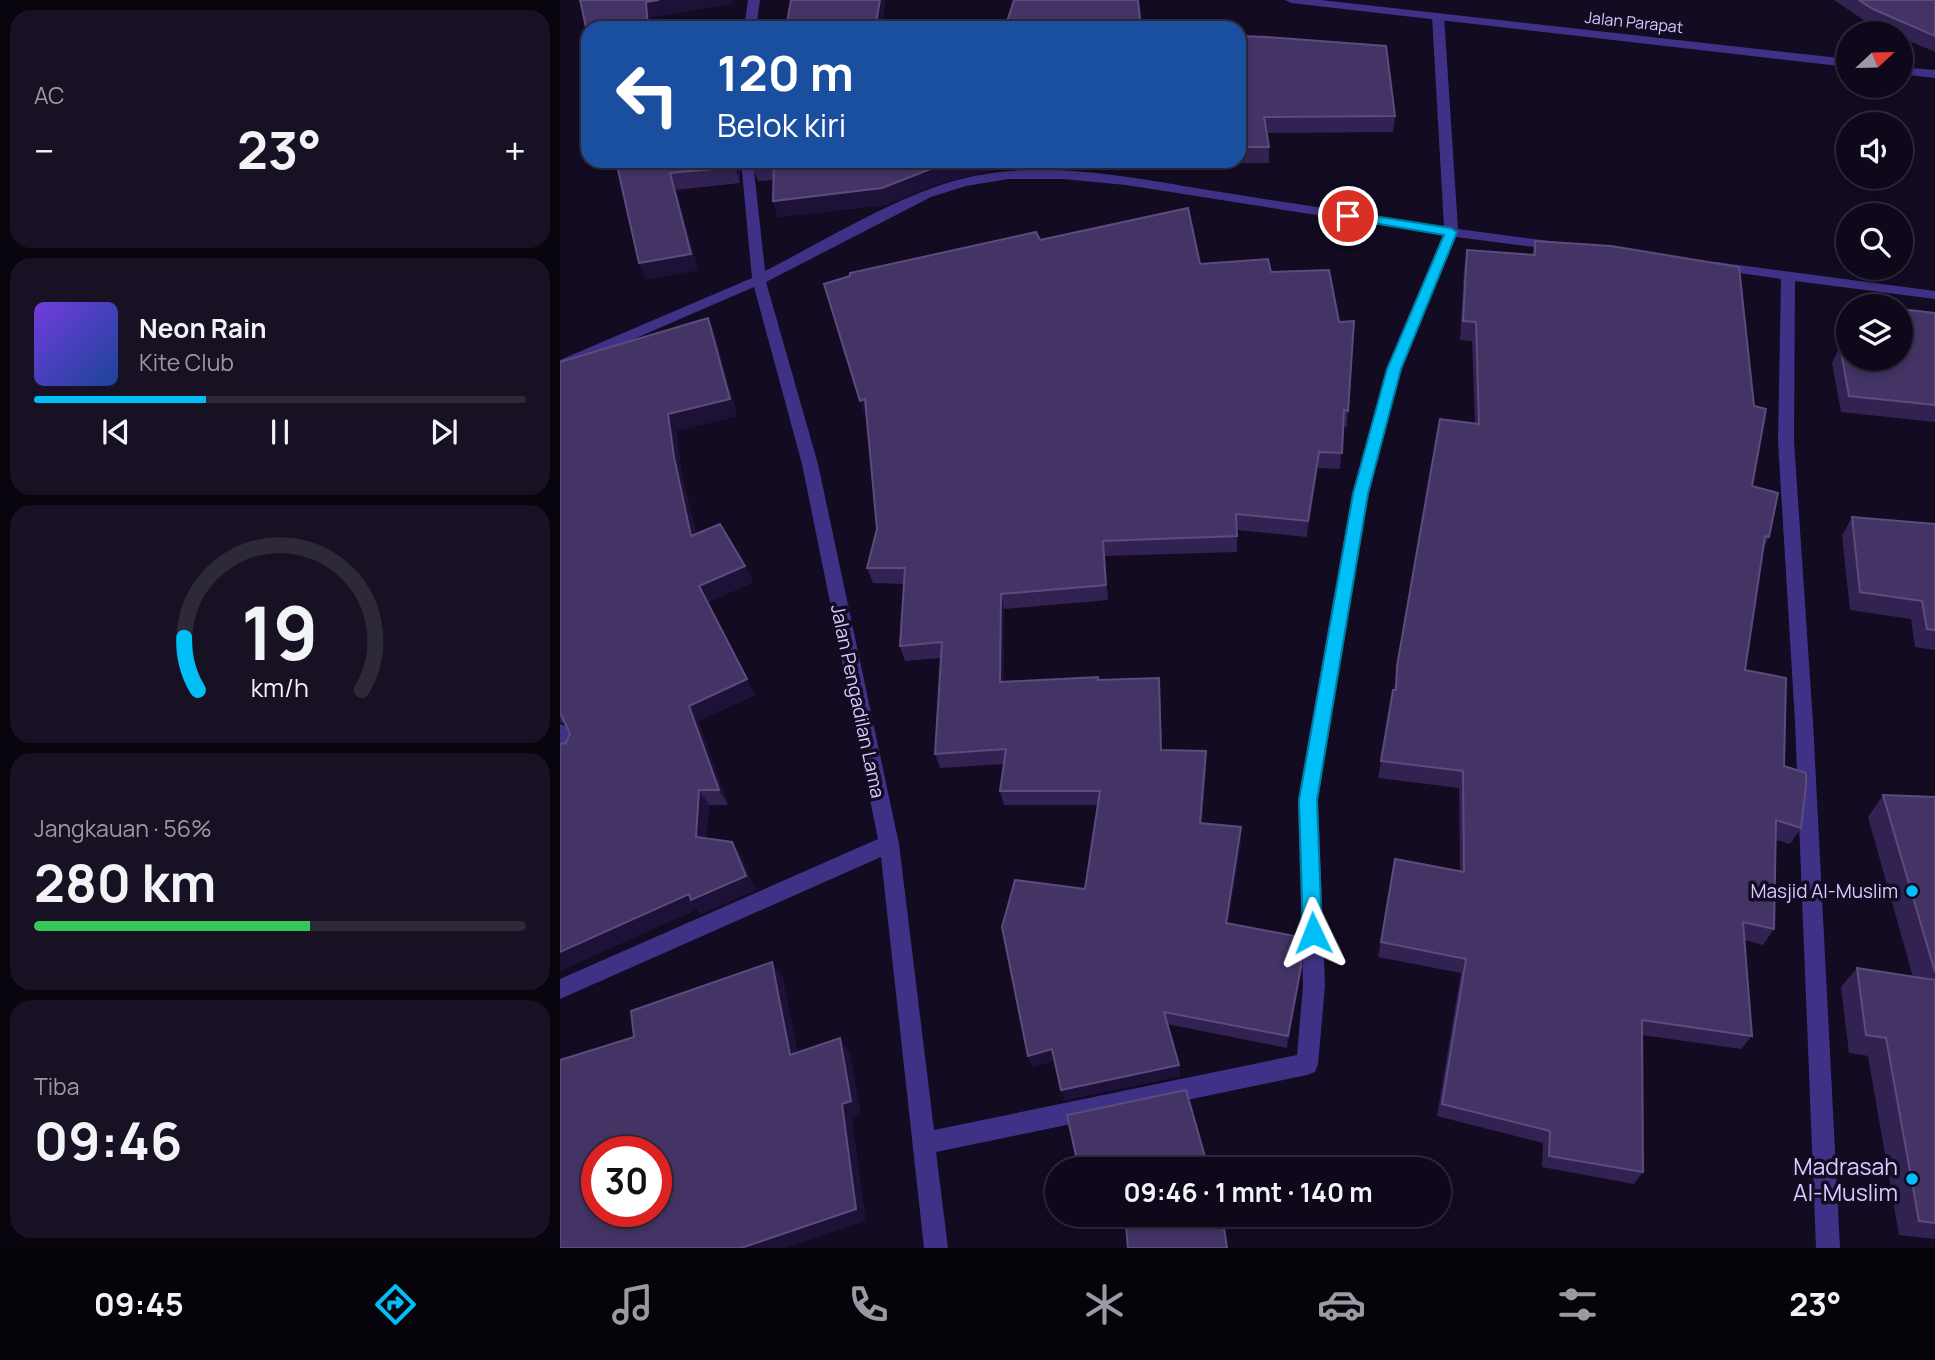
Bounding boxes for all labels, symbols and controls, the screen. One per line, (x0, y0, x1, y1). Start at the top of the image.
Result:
street label: Jalan Parapat (1584, 6, 1684, 38)
north arrow (1836, 21, 1913, 98)
map controls (1836, 21, 1913, 371)
text: 120 m (717, 39, 854, 106)
icon: left (602, 49, 693, 140)
text: AC (34, 79, 65, 111)
text: Belok kiri (717, 103, 846, 147)
button: sound (1836, 112, 1913, 189)
text: 23° (237, 114, 322, 185)
text: − (34, 124, 55, 176)
text: + (504, 124, 526, 176)
pin (1318, 186, 1378, 246)
icon: arrive (1329, 197, 1367, 235)
button: search (1836, 203, 1913, 280)
button: layers (1836, 294, 1913, 371)
text: Neon Rain (139, 310, 267, 346)
text: Kite Club (139, 346, 234, 378)
icon: previous (97, 413, 135, 451)
icon: pause (261, 413, 299, 451)
icon: next (425, 413, 463, 451)
text: 19 (241, 582, 319, 682)
street label: Jalan Pengadilan Lama (825, 602, 891, 800)
text: km/h (251, 670, 309, 705)
text: Jangkauan · 56% (34, 812, 212, 844)
text: 280 km (34, 847, 216, 918)
place label: Masjid Al-Muslim (1751, 878, 1898, 904)
marker: Masjid Al-Muslim (1904, 883, 1920, 899)
position arrow (1276, 896, 1350, 970)
text: Tiba (34, 1070, 79, 1102)
text: 09:46 (34, 1105, 182, 1176)
speed limit sign: 30 (581, 1136, 672, 1227)
place label: Madrasah Al-Muslim (1793, 1150, 1898, 1208)
marker: Madrasah Al-Muslim (1904, 1171, 1920, 1187)
text: 09:46 · 1 mnt · 140 m (1123, 1174, 1373, 1210)
icon: directions (371, 1280, 420, 1329)
icon: music (608, 1280, 657, 1329)
icon: phone (844, 1280, 893, 1329)
icon: climate (1080, 1280, 1129, 1329)
icon: car (1317, 1280, 1366, 1329)
icon: filters (1553, 1280, 1602, 1329)
text: 09:45 (94, 1282, 184, 1326)
text: 23° (1789, 1282, 1841, 1326)

